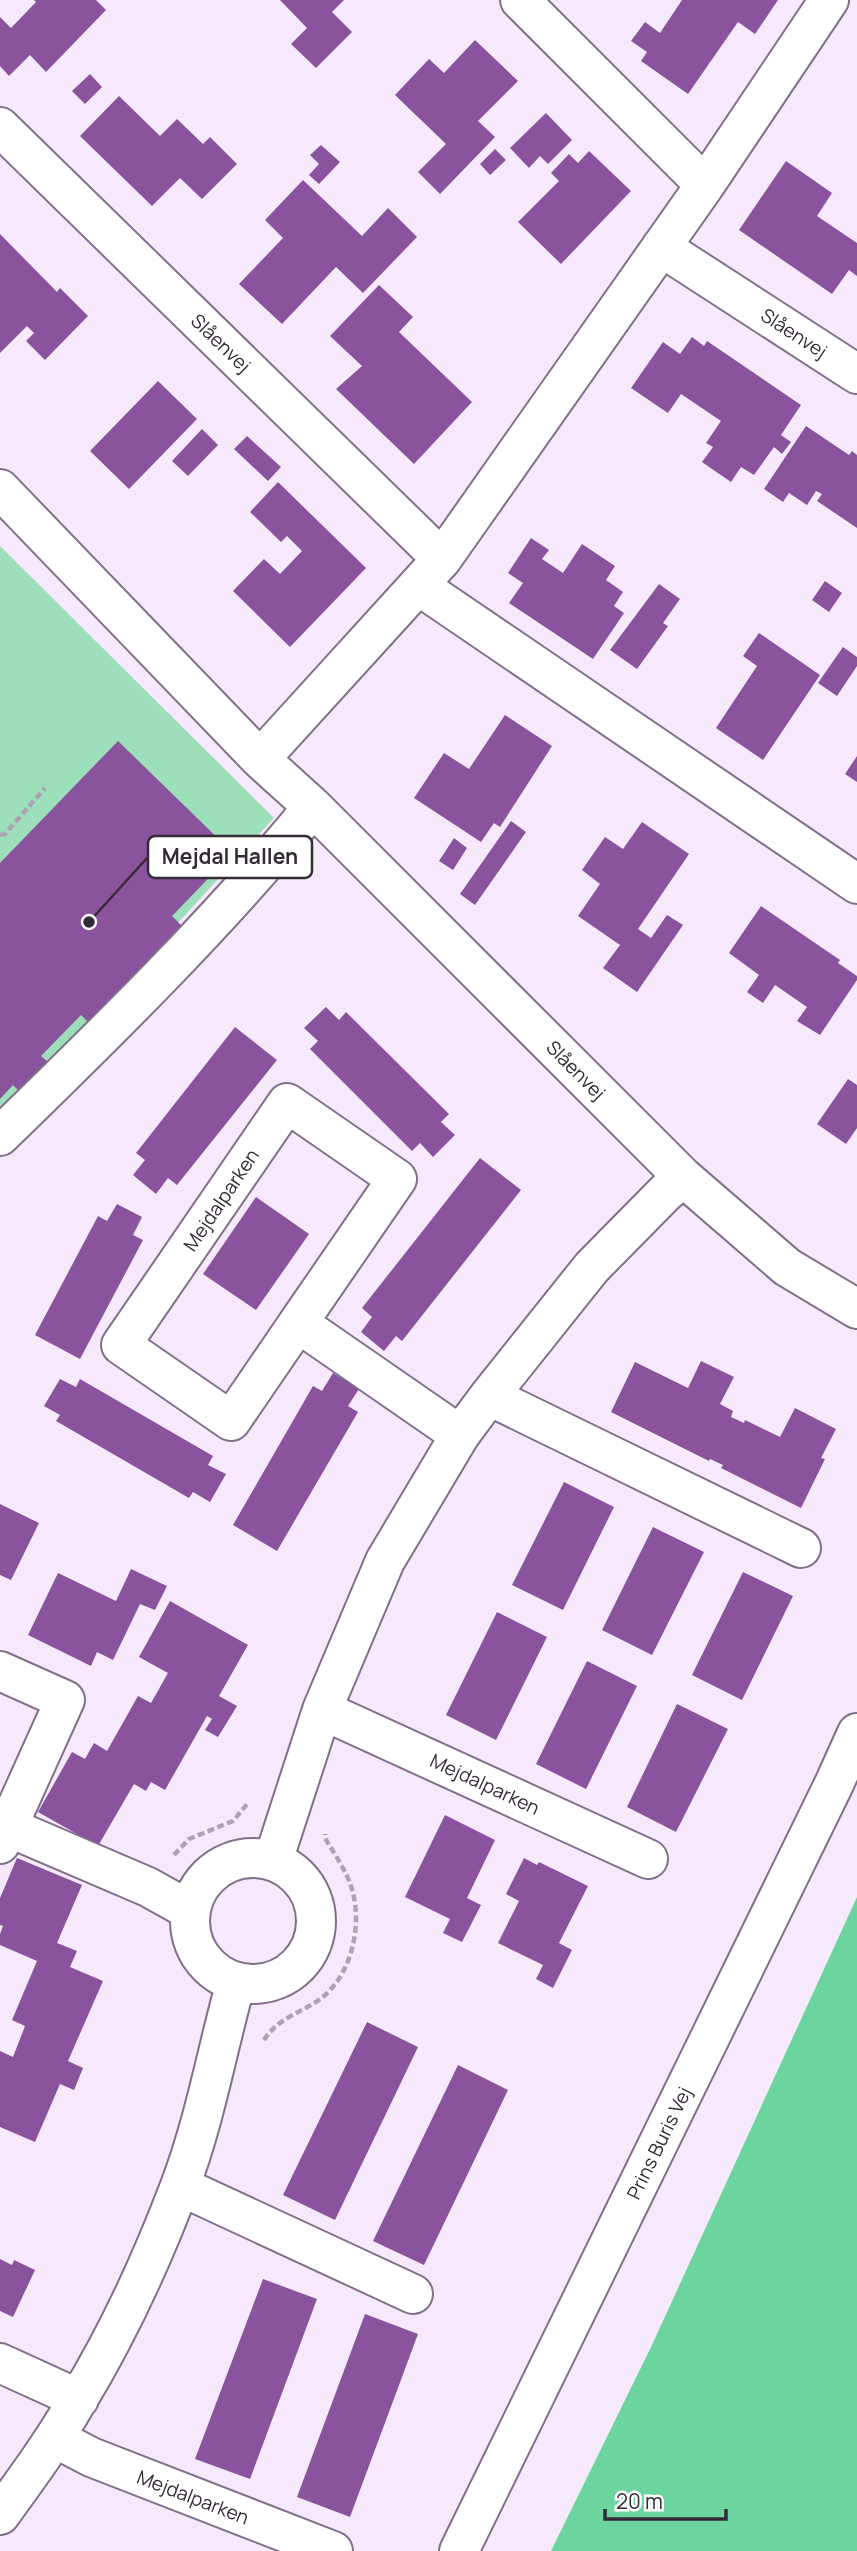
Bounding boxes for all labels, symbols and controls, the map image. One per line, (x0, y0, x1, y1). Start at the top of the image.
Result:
street label: Slåenvej (756, 302, 832, 364)
street label: Slåenvej (185, 308, 257, 378)
callout: Mejdal Hallen (148, 836, 312, 878)
text: Mejdal Hallen (162, 842, 298, 870)
street label: Slåenvej (541, 1035, 611, 1105)
street label: Mejdalparken (177, 1144, 265, 1256)
street label: Mejdalparken (426, 1747, 544, 1821)
street label: Prins Buris Vej (621, 2082, 697, 2204)
street label: Mejdalparken (133, 2464, 253, 2530)
scale bar (605, 2478, 726, 2522)
text: 20 m (616, 2487, 663, 2515)

